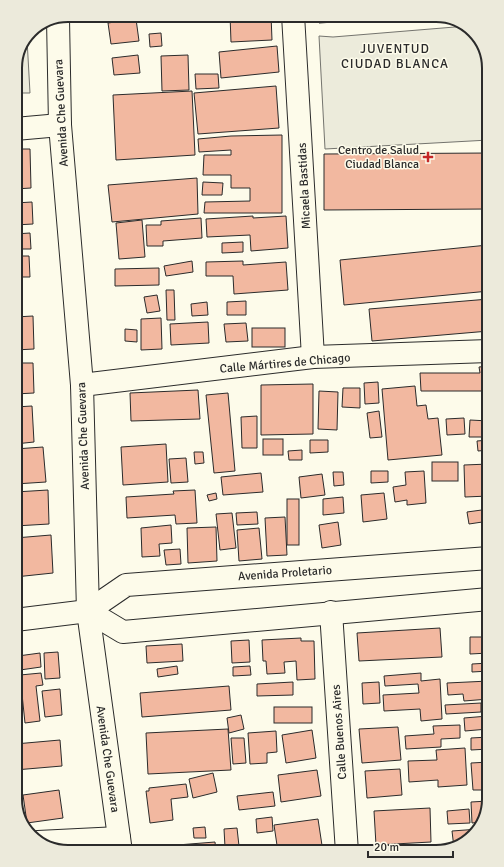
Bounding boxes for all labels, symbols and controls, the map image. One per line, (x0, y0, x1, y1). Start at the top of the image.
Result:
district label: JUVENTUD CIUDAD BLANCA (341, 41, 449, 72)
street label: Avenida Che Guevara (51, 59, 72, 167)
street label: Micaela Bastidas (295, 142, 314, 230)
place label: Centro de Salud Ciudad Blanca (338, 143, 419, 172)
marker: Centro de Salud Ciudad Blanca (422, 151, 434, 163)
street label: Calle Mártires de Chicago (219, 350, 351, 377)
street label: Avenida Che Guevara (74, 382, 93, 490)
street label: Avenida Proletario (238, 563, 333, 584)
street label: Calle Buenos Aires (329, 684, 350, 780)
street label: Avenida Che Guevara (93, 705, 122, 813)
scale bar (368, 833, 453, 859)
text: 20 m (374, 840, 399, 855)

